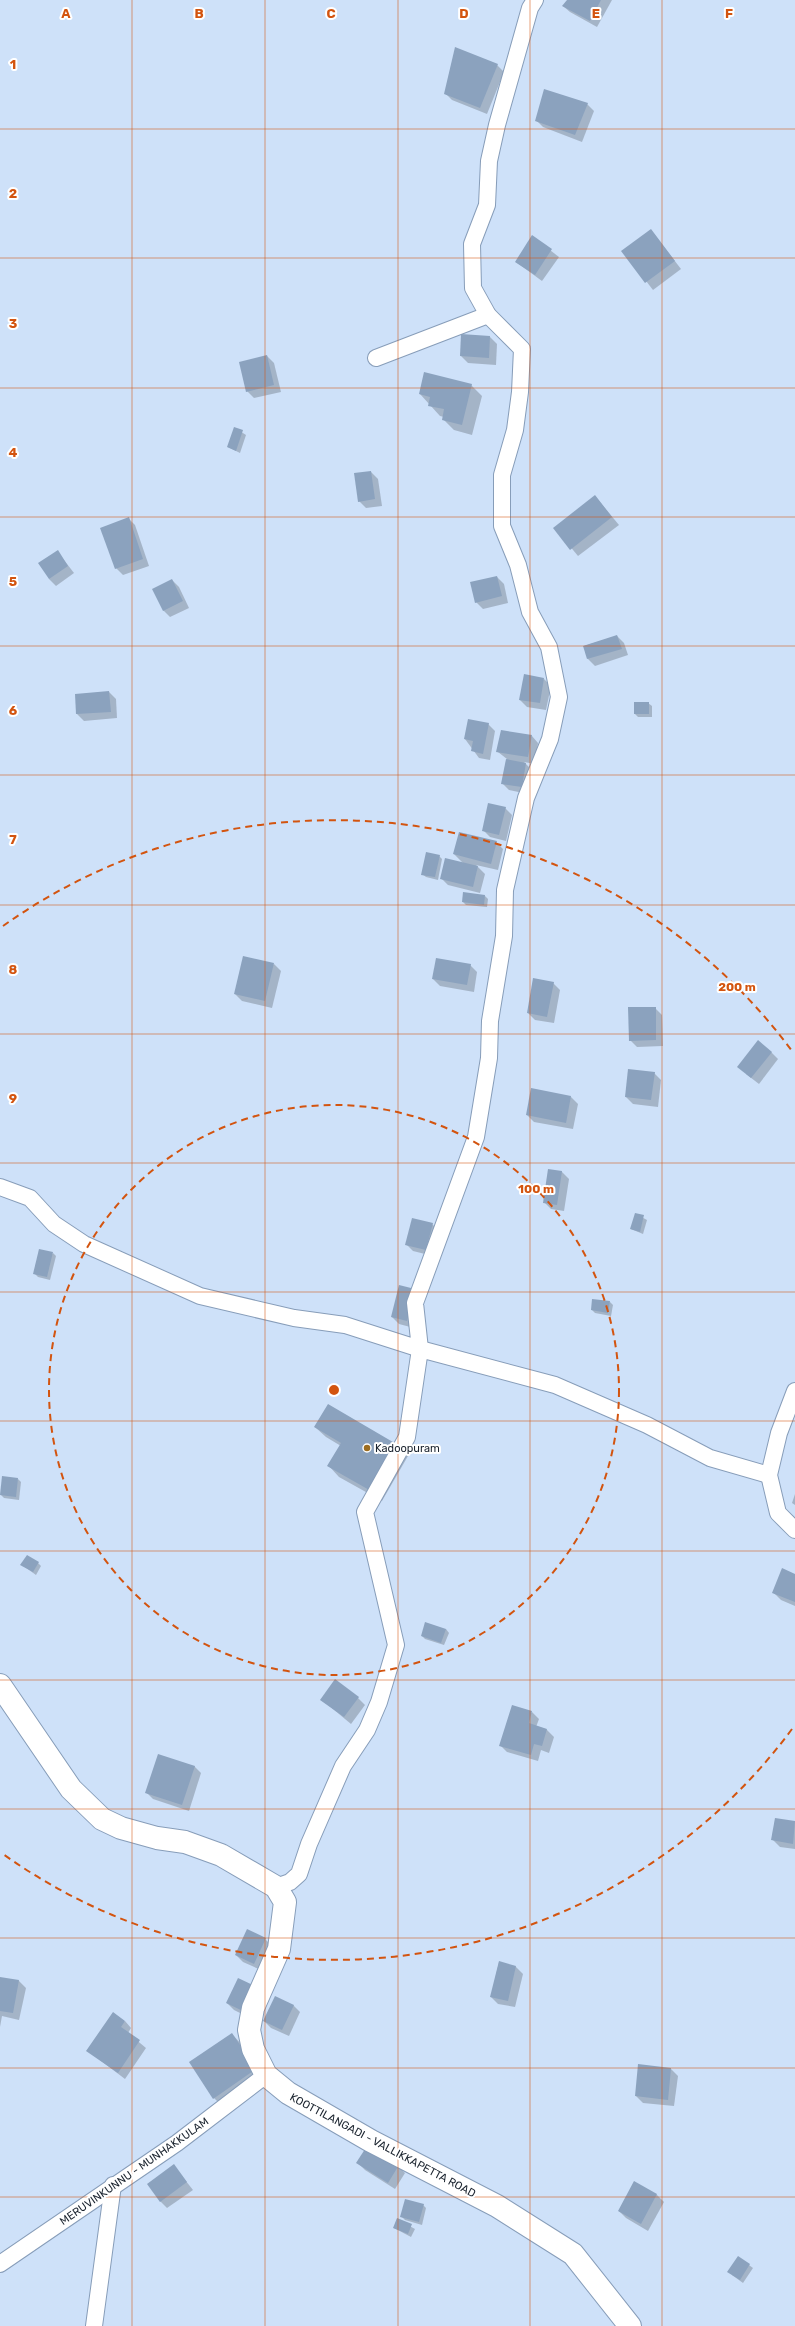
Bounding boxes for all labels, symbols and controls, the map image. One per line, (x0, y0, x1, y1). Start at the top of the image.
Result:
text: A (61, 6, 71, 21)
text: B (194, 6, 204, 21)
text: C (326, 6, 336, 21)
text: D (459, 6, 469, 21)
text: E (592, 6, 600, 21)
text: F (725, 6, 733, 21)
text: 1 (10, 57, 16, 72)
text: 2 (9, 186, 17, 201)
text: 3 (9, 316, 18, 331)
text: 4 (9, 445, 18, 460)
text: 5 (9, 574, 17, 589)
text: 6 (9, 703, 18, 718)
text: 7 (9, 832, 17, 847)
text: 8 (9, 962, 18, 977)
text: 200 m (718, 980, 756, 994)
text: 9 (9, 1091, 17, 1106)
text: 100 m (518, 1182, 554, 1196)
centre of rings (327, 1383, 341, 1397)
place label: Kadoopuram (375, 1442, 440, 1455)
marker: Kadoopuram (362, 1443, 372, 1453)
street label: KOOTTILANGADI - VALLIKKAPETTA ROAD (288, 2091, 478, 2200)
street label: MERUVINKUNNU - MUNHAKKULAM (57, 2115, 211, 2228)

